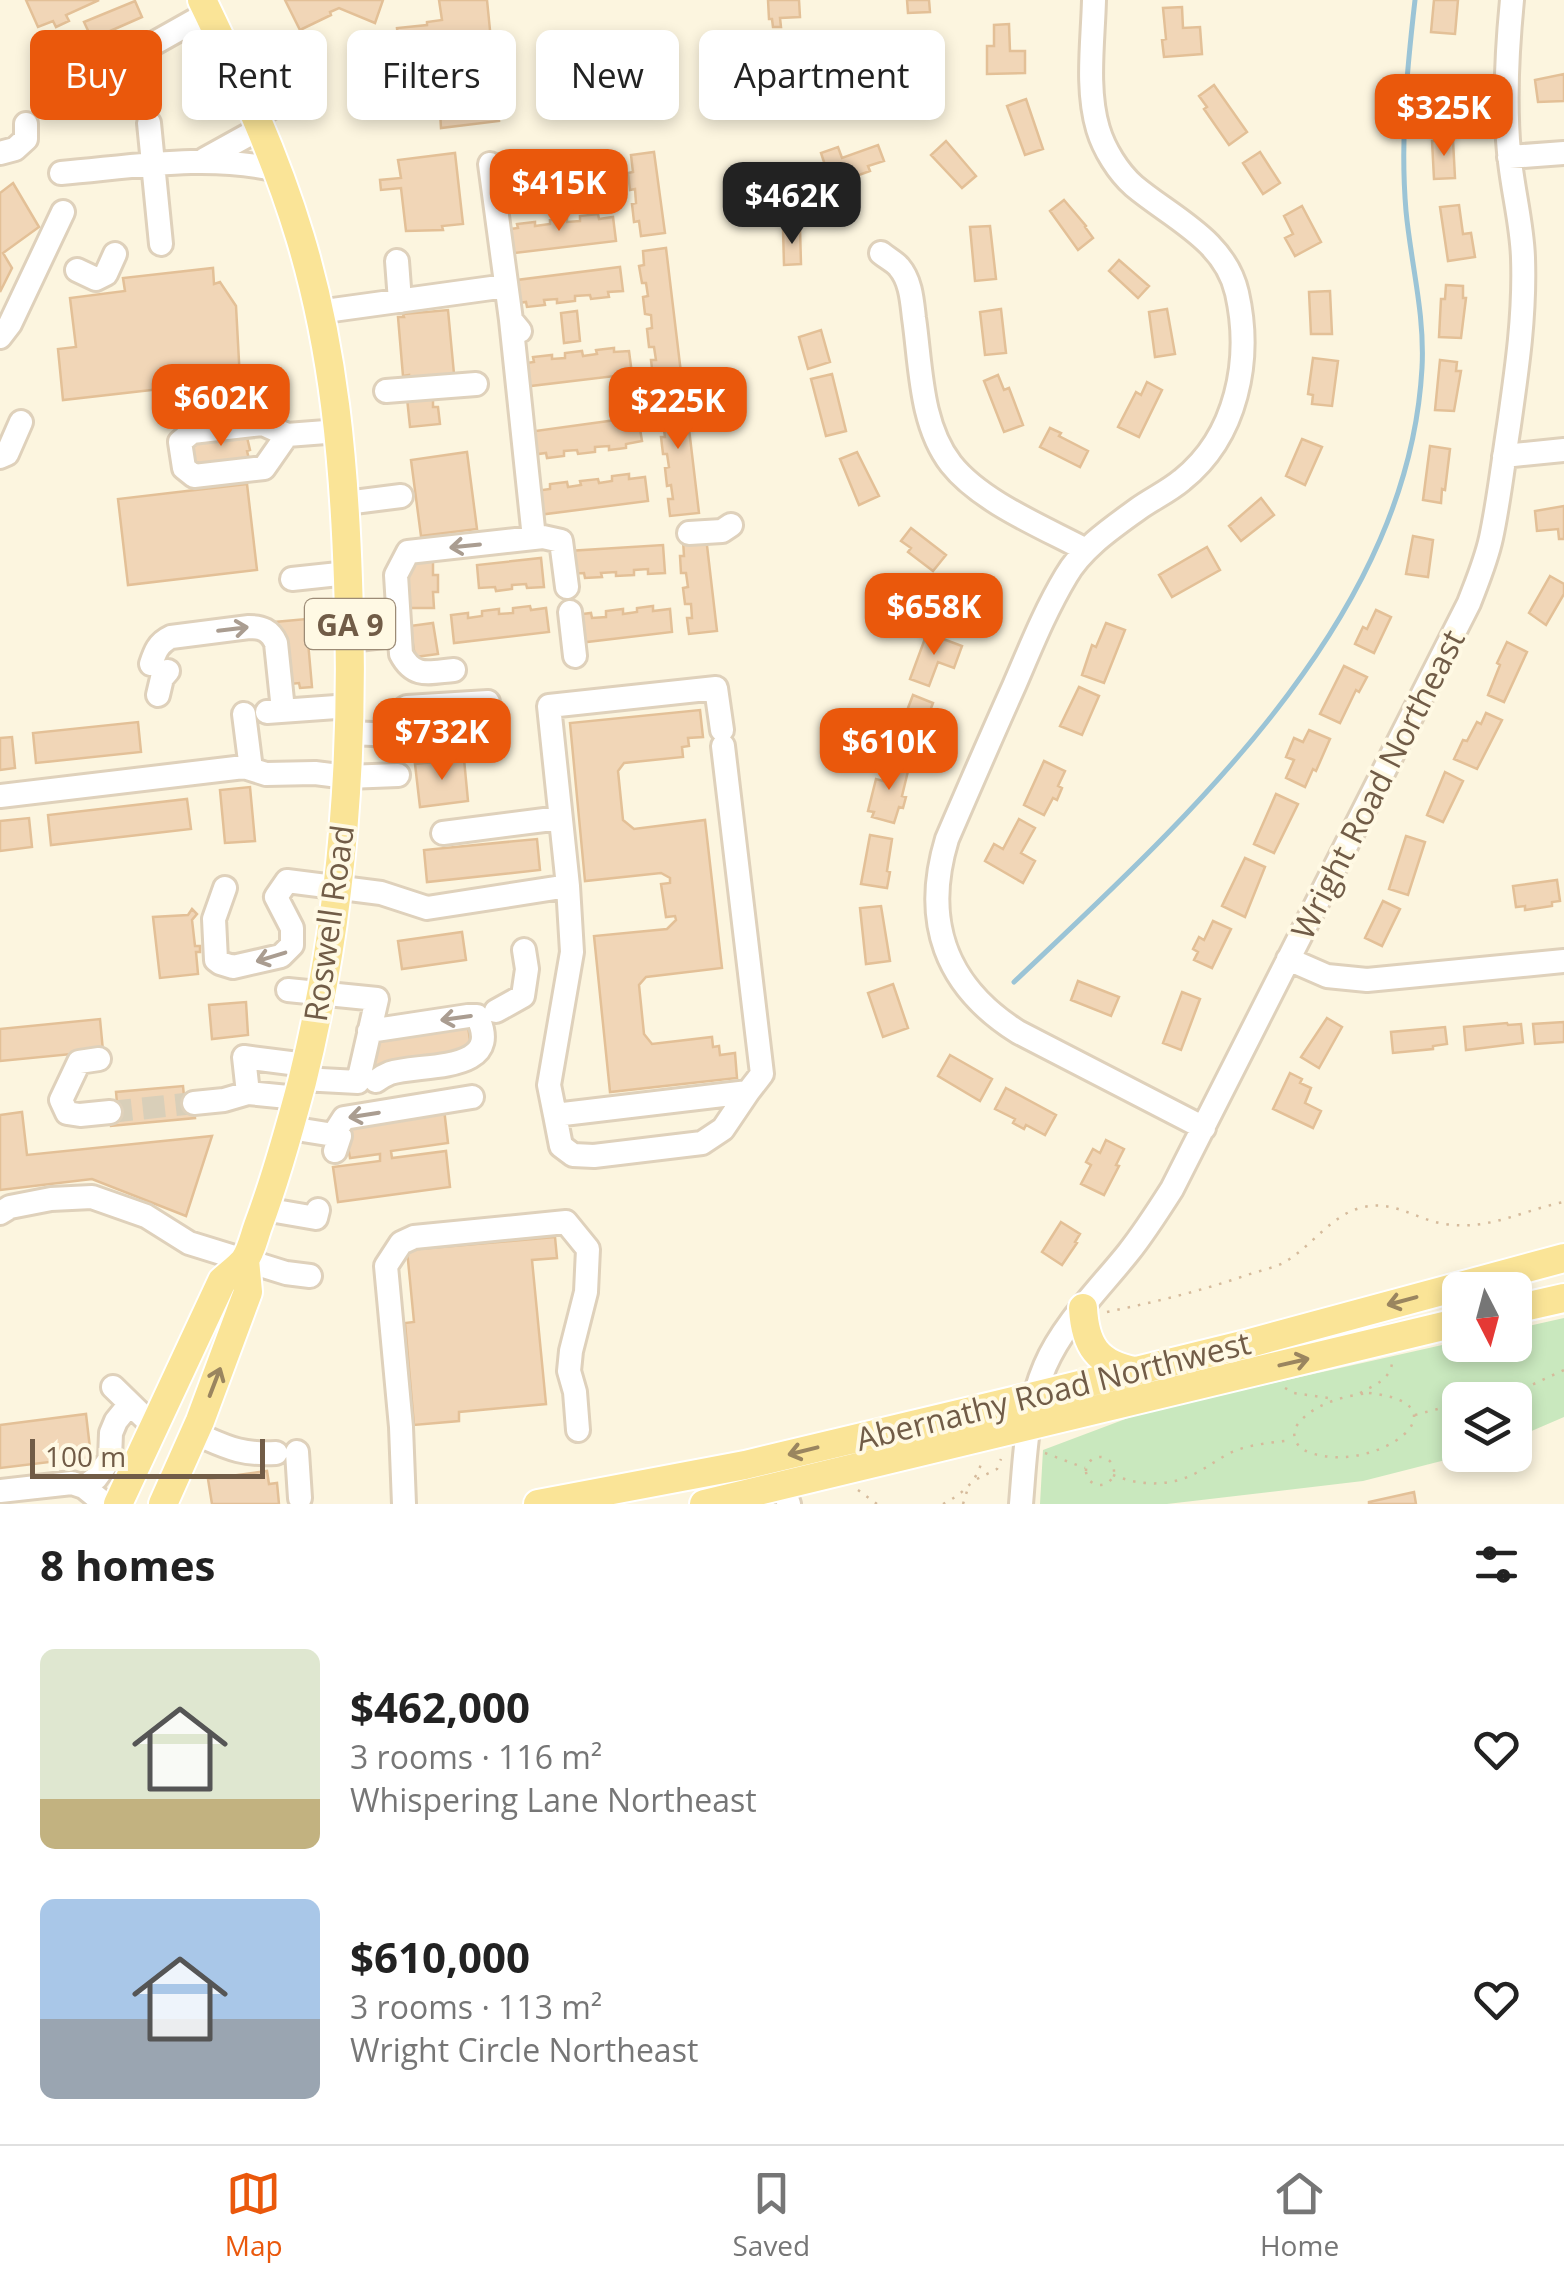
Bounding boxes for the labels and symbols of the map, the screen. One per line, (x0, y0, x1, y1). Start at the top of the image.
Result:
pin: $325K (1374, 74, 1514, 159)
pin: $415K (489, 149, 629, 234)
pin: $462K (722, 162, 862, 247)
pin: $602K (151, 364, 291, 449)
pin: $225K (608, 367, 748, 452)
one-way arrow (449, 537, 481, 556)
pin: $658K (864, 573, 1004, 658)
road number: GA 9 (305, 599, 395, 649)
one-way arrow (216, 619, 248, 638)
street label: Wright Road Northeast (1280, 622, 1474, 946)
pin: $732K (372, 698, 512, 783)
pin: $610K (819, 708, 959, 793)
street label: Roswell Road (293, 822, 363, 1024)
one-way arrow (255, 949, 287, 967)
one-way arrow (440, 1010, 472, 1028)
one-way arrow (348, 1106, 380, 1125)
north arrow (1442, 1272, 1532, 1362)
one-way arrow (1387, 1293, 1418, 1312)
street label: Abernathy Road Northwest (851, 1320, 1255, 1460)
one-way arrow (1277, 1352, 1309, 1370)
one-way arrow (207, 1367, 225, 1398)
scale bar (30, 1434, 265, 1478)
one-way arrow (788, 1443, 820, 1461)

